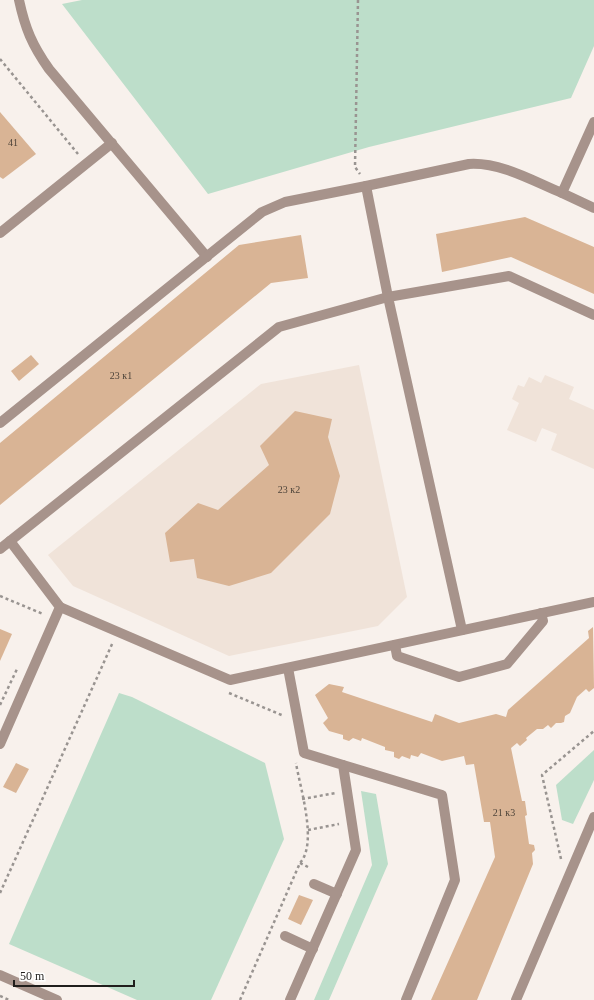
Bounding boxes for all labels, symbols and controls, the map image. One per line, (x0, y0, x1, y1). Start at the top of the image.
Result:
house number: 41 (8, 137, 18, 148)
house number: 23 к1 (110, 370, 132, 381)
house number: 23 к2 (278, 484, 300, 495)
house number: 21 к3 (493, 807, 515, 818)
scale bar (14, 962, 134, 988)
text: 50 m (20, 969, 45, 983)

